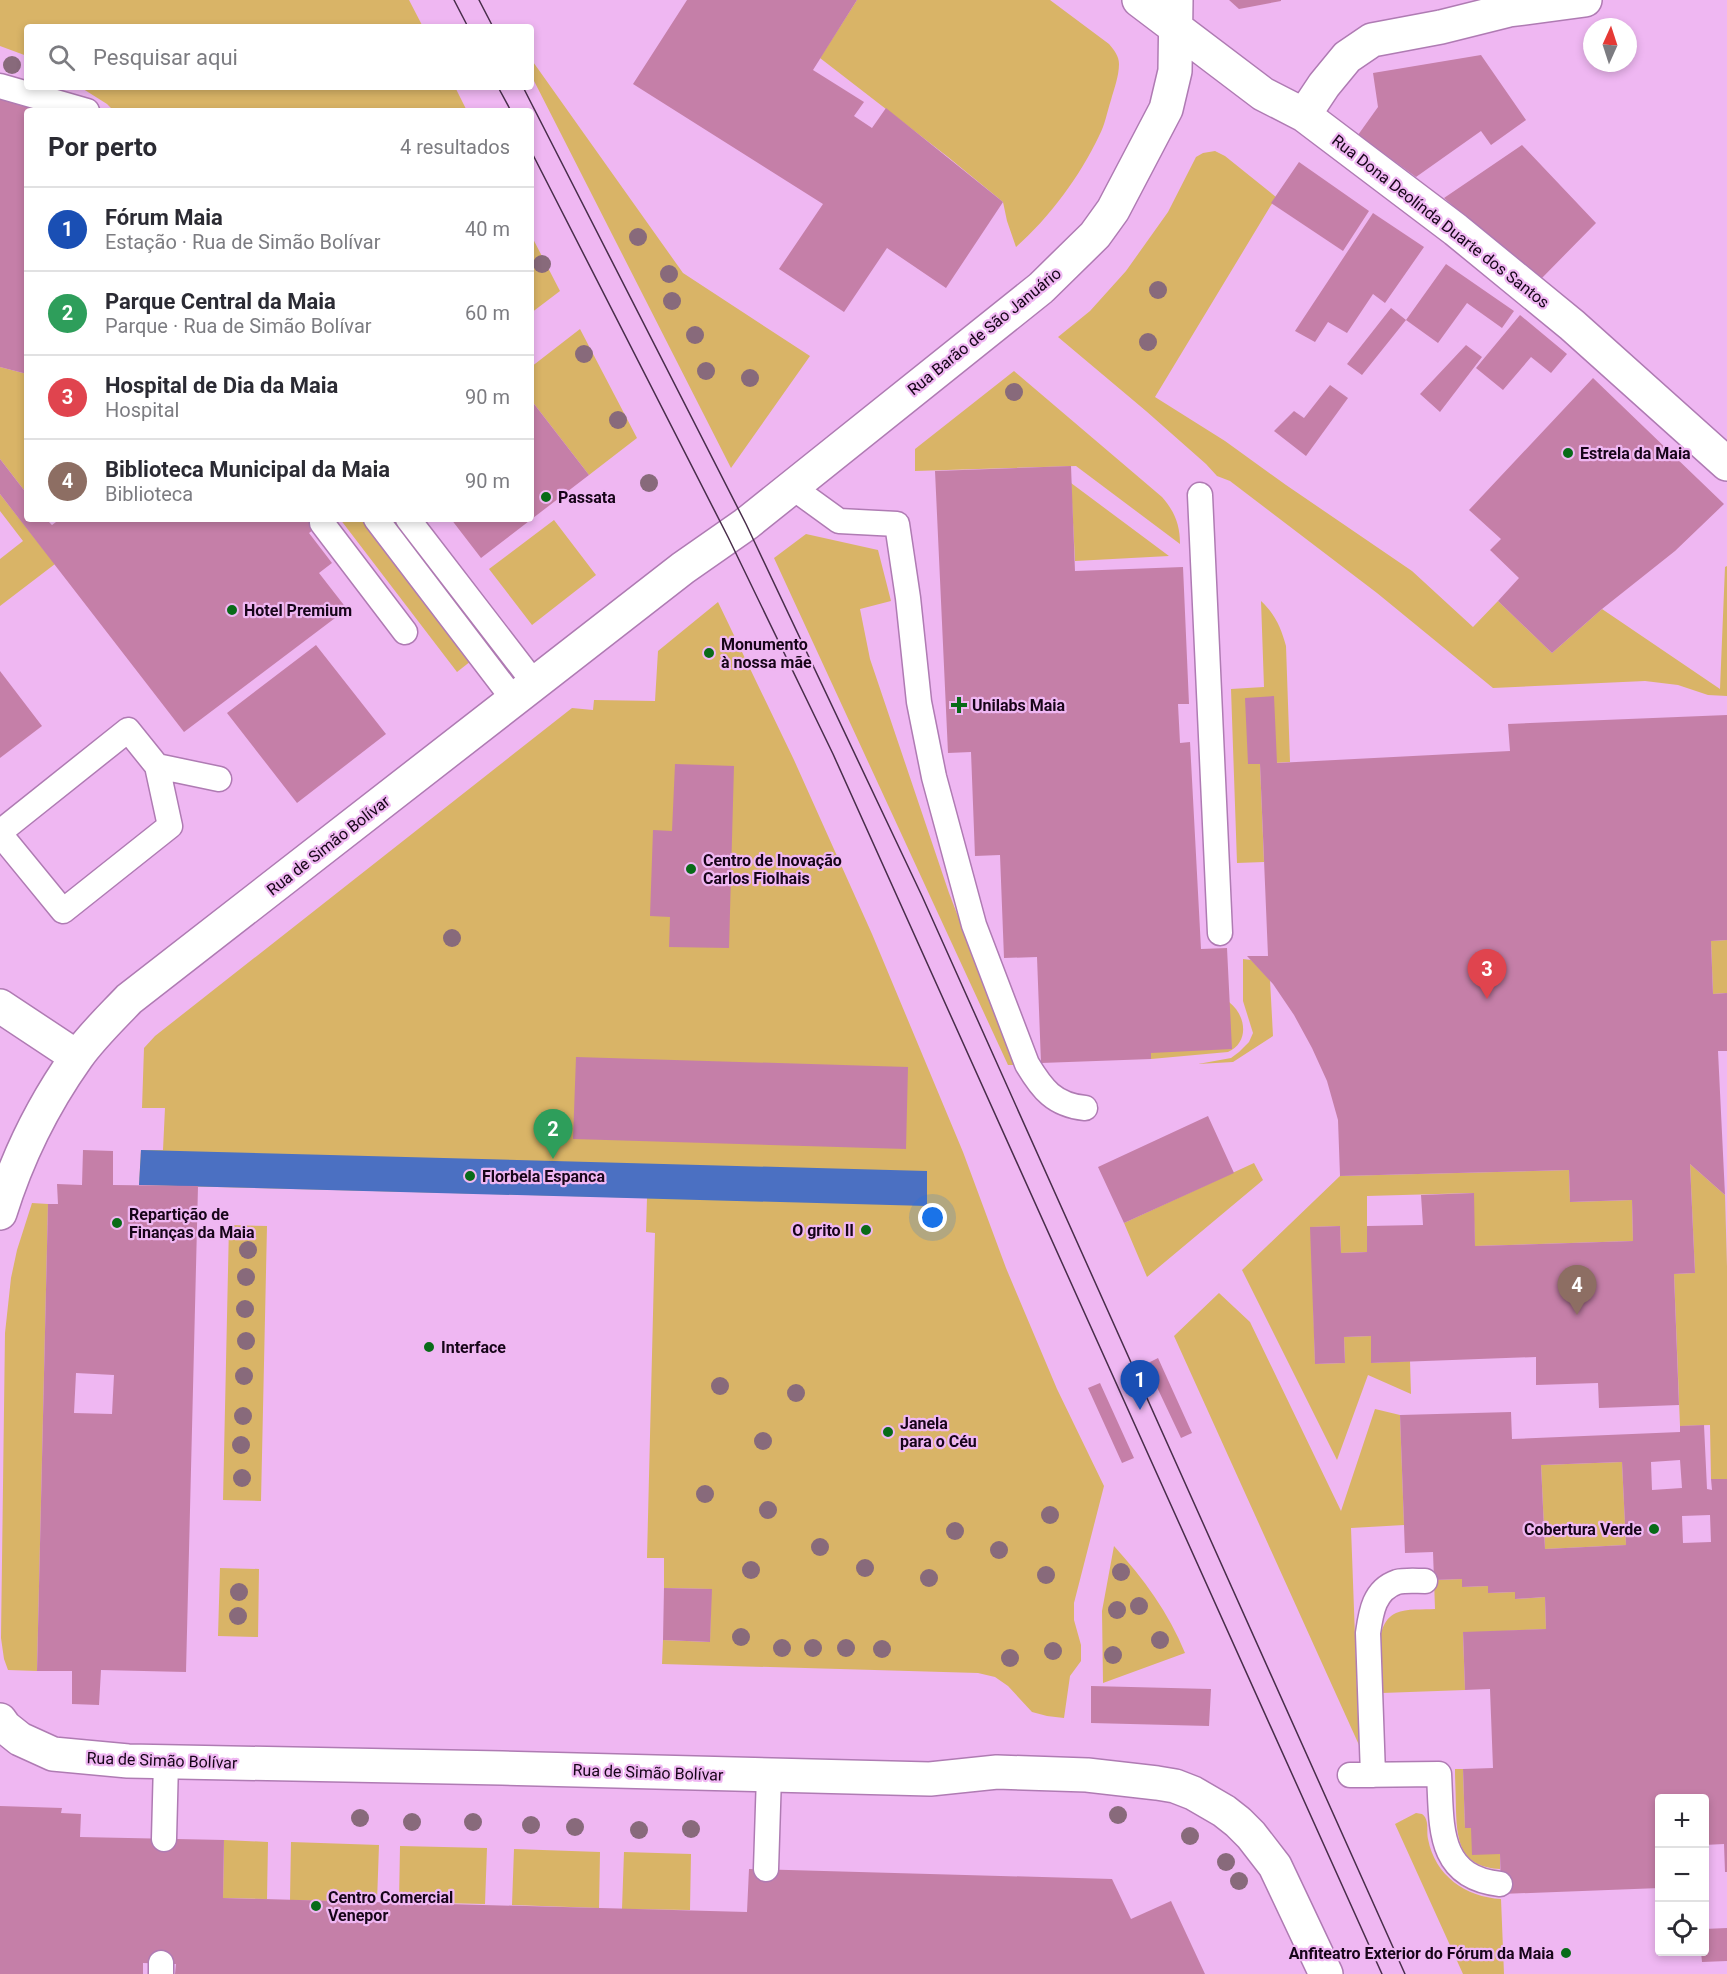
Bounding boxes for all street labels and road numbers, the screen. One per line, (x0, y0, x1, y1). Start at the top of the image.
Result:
street label: Rua Dona Deolínda Duarte dos Santos (1328, 131, 1553, 312)
street label: Rua Barão de São Januário (904, 264, 1065, 399)
street label: Rua de Simão Bolívar (263, 791, 394, 899)
street label: Rua de Simão Bolívar (86, 1748, 238, 1773)
street label: Rua de Simão Bolívar (572, 1760, 724, 1785)

